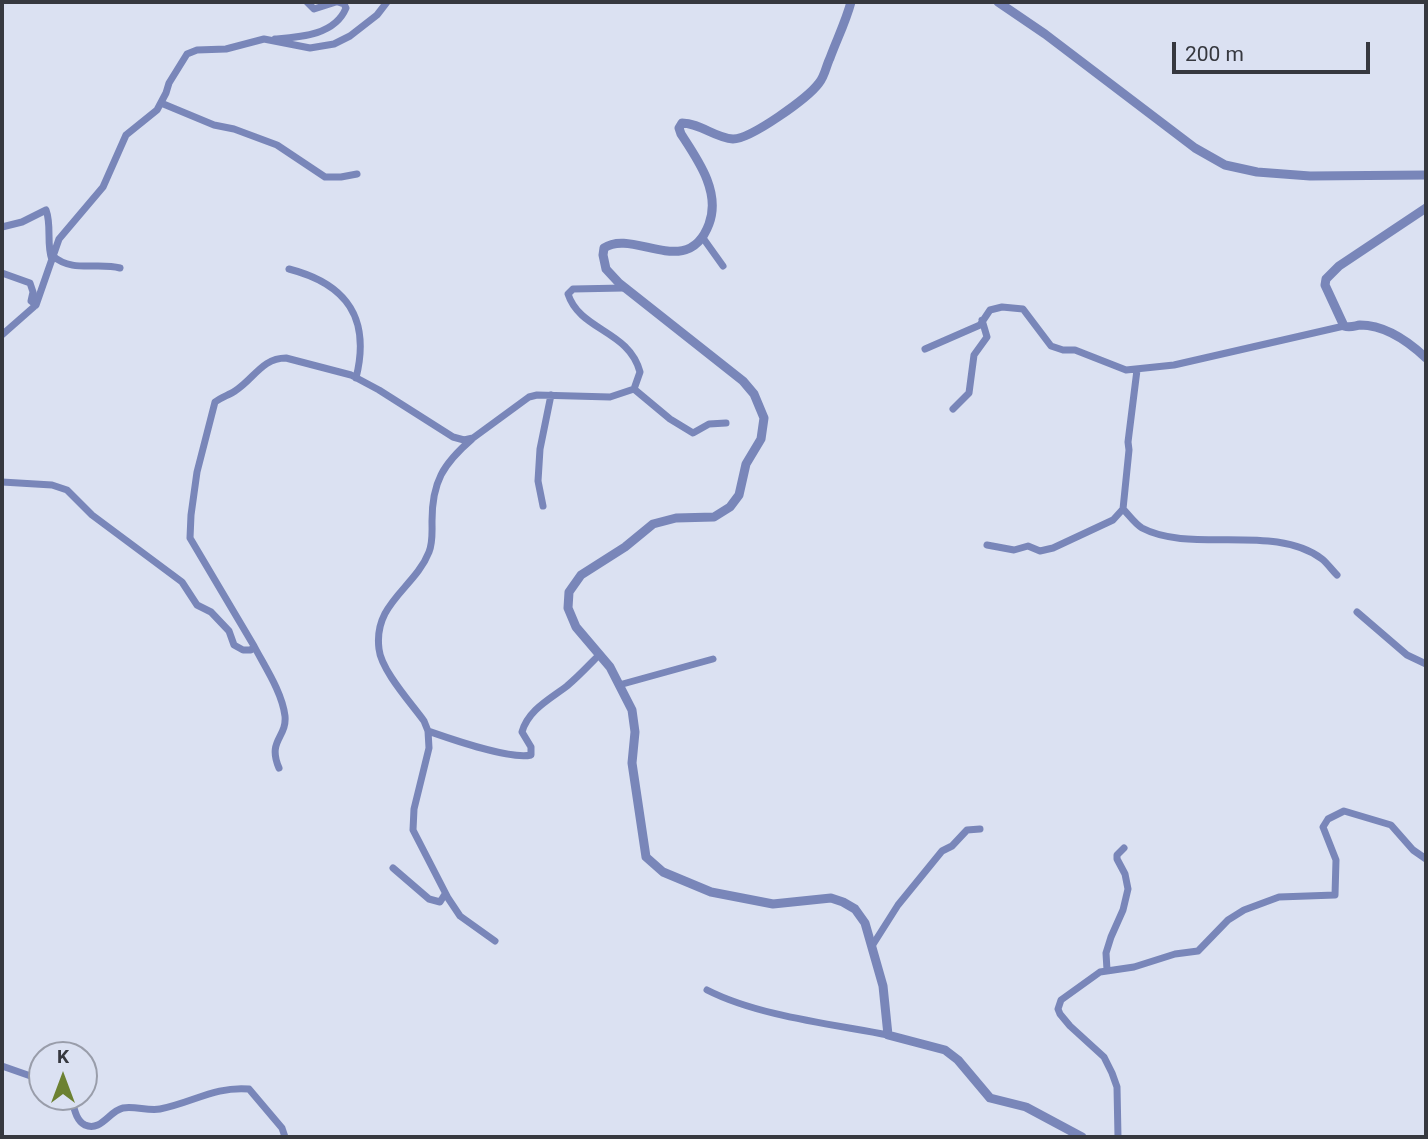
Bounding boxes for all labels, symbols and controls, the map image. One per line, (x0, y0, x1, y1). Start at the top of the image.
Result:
scale bar (1176, 28, 1374, 72)
text: 200 m (1185, 42, 1244, 66)
north arrow (28, 1041, 98, 1111)
text: K (57, 1045, 69, 1068)

